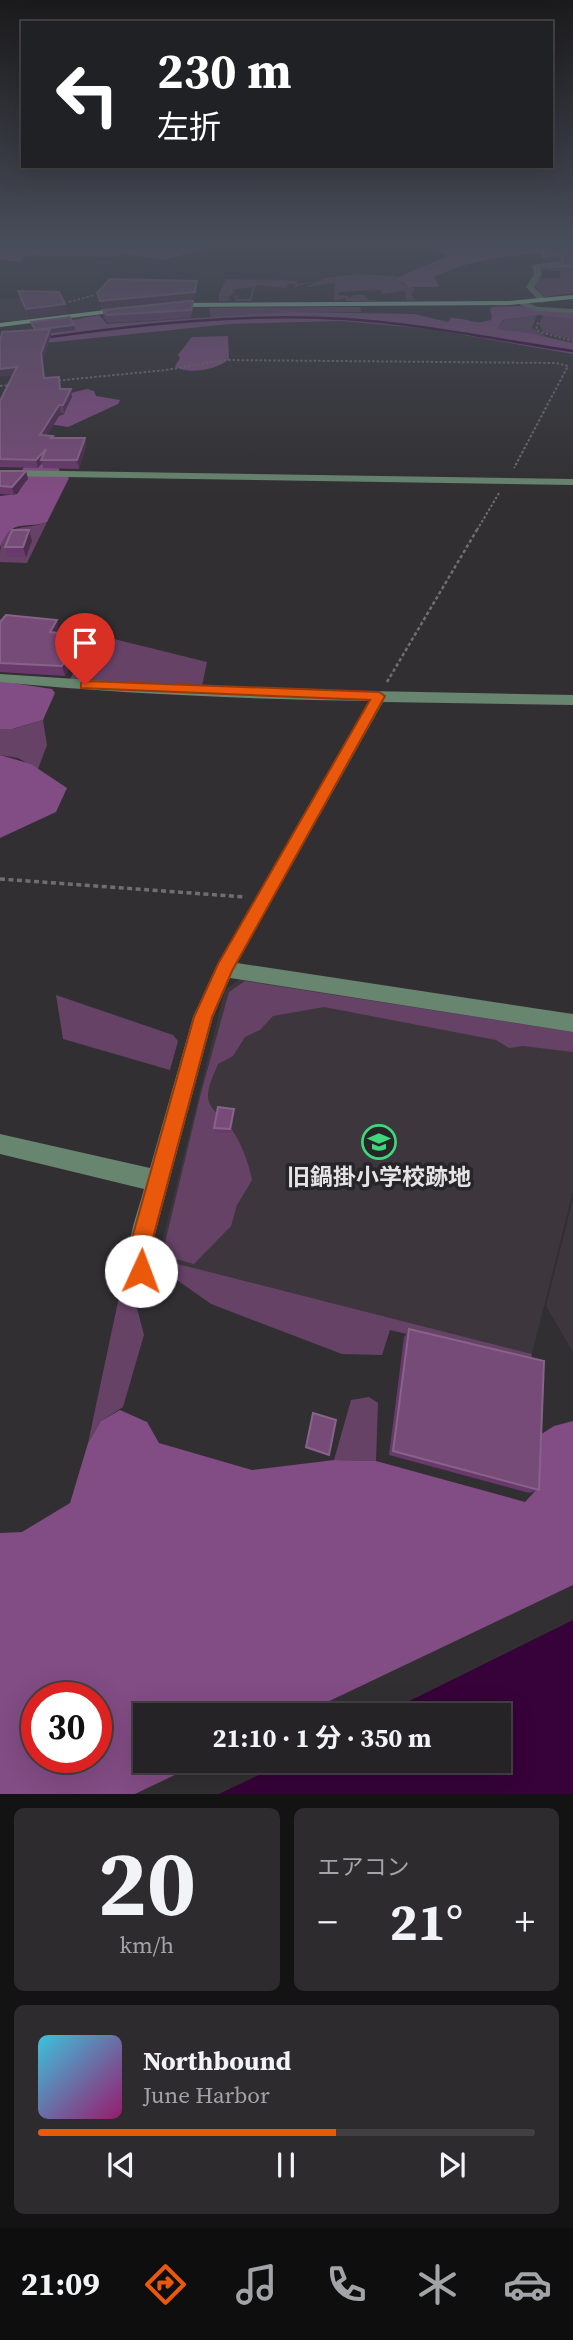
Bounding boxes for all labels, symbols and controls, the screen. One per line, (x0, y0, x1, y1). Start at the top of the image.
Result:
text: 230 m (157, 37, 292, 104)
icon: left (42, 49, 133, 140)
text: 左折 (157, 105, 221, 149)
pin (55, 613, 115, 685)
icon: arrive (66, 624, 104, 662)
school or university icon: 旧鍋掛小学校跡地 (360, 1123, 398, 1161)
place label: 旧鍋掛小学校跡地 (287, 1161, 471, 1193)
position arrow (104, 1234, 178, 1308)
speed limit sign: 30 (21, 1682, 112, 1773)
text: 21:10 · 1 分 · 350 m (212, 1720, 432, 1756)
text: 20 (97, 1821, 196, 1945)
text: エアコン (318, 1851, 410, 1883)
text: 21° (390, 1886, 463, 1957)
text: − (318, 1896, 338, 1948)
text: + (515, 1896, 535, 1948)
text: km/h (119, 1929, 174, 1961)
text: Northbound (143, 2043, 291, 2079)
text: June Harbor (143, 2079, 270, 2111)
icon: previous (102, 2146, 140, 2184)
icon: pause (267, 2146, 305, 2184)
icon: next (433, 2146, 471, 2184)
icon: directions (141, 2260, 190, 2309)
icon: music (232, 2260, 281, 2309)
icon: phone (322, 2260, 371, 2309)
icon: climate (413, 2260, 462, 2309)
icon: car (503, 2260, 552, 2309)
text: 21:09 (21, 2262, 100, 2306)

